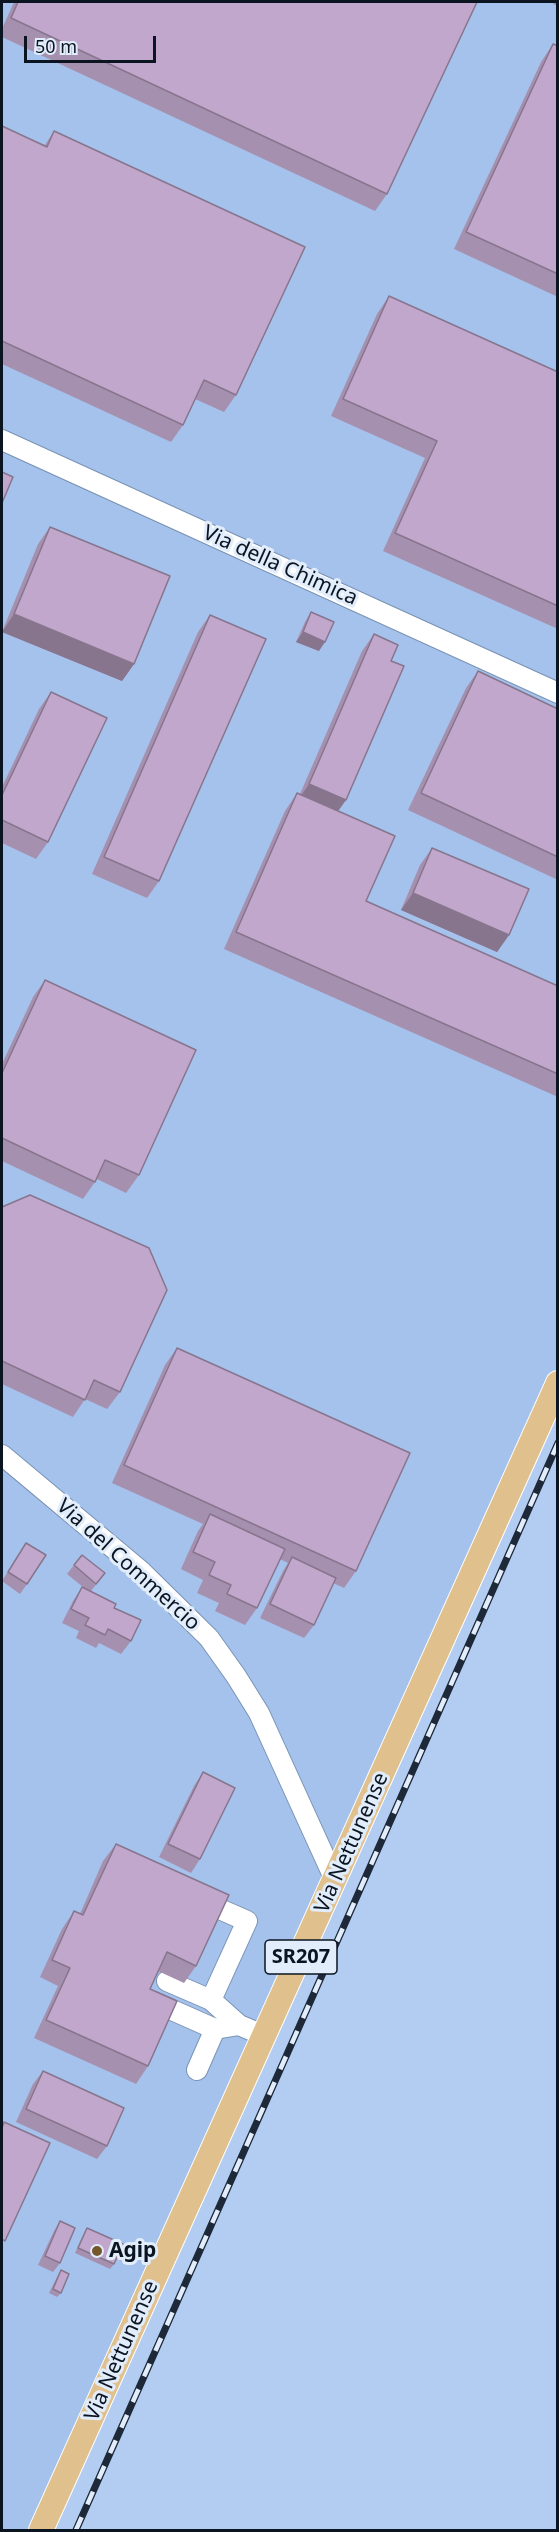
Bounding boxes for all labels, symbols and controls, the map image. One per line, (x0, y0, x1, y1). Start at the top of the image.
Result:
scale bar (27, 24, 159, 62)
text: 50 m (35, 34, 77, 58)
street label: Via della Chimica (199, 521, 361, 611)
street label: Via del Commercio (51, 1494, 205, 1636)
street label: Via Nettunense (310, 1769, 394, 1917)
road number: SR207 (265, 1940, 337, 1974)
place label: Agip (109, 2238, 156, 2264)
marker: Agip (90, 2244, 104, 2258)
street label: Via Nettunense (80, 2277, 164, 2425)

